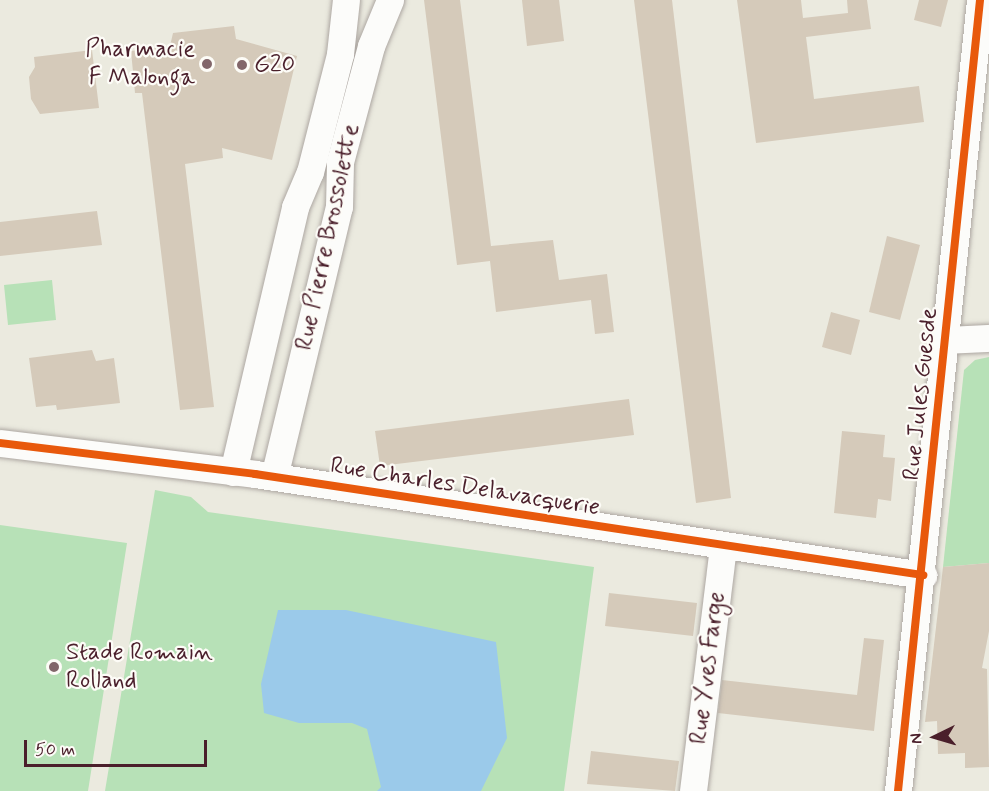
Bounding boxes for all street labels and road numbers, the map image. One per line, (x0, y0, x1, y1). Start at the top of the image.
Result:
street label: Rue Pierre Brossolette (290, 123, 366, 351)
street label: Rue Jules Guesde (898, 307, 944, 481)
street label: Rue Charles Delavacquerie (328, 451, 602, 523)
street label: Rue Yves Farge (684, 590, 732, 746)

